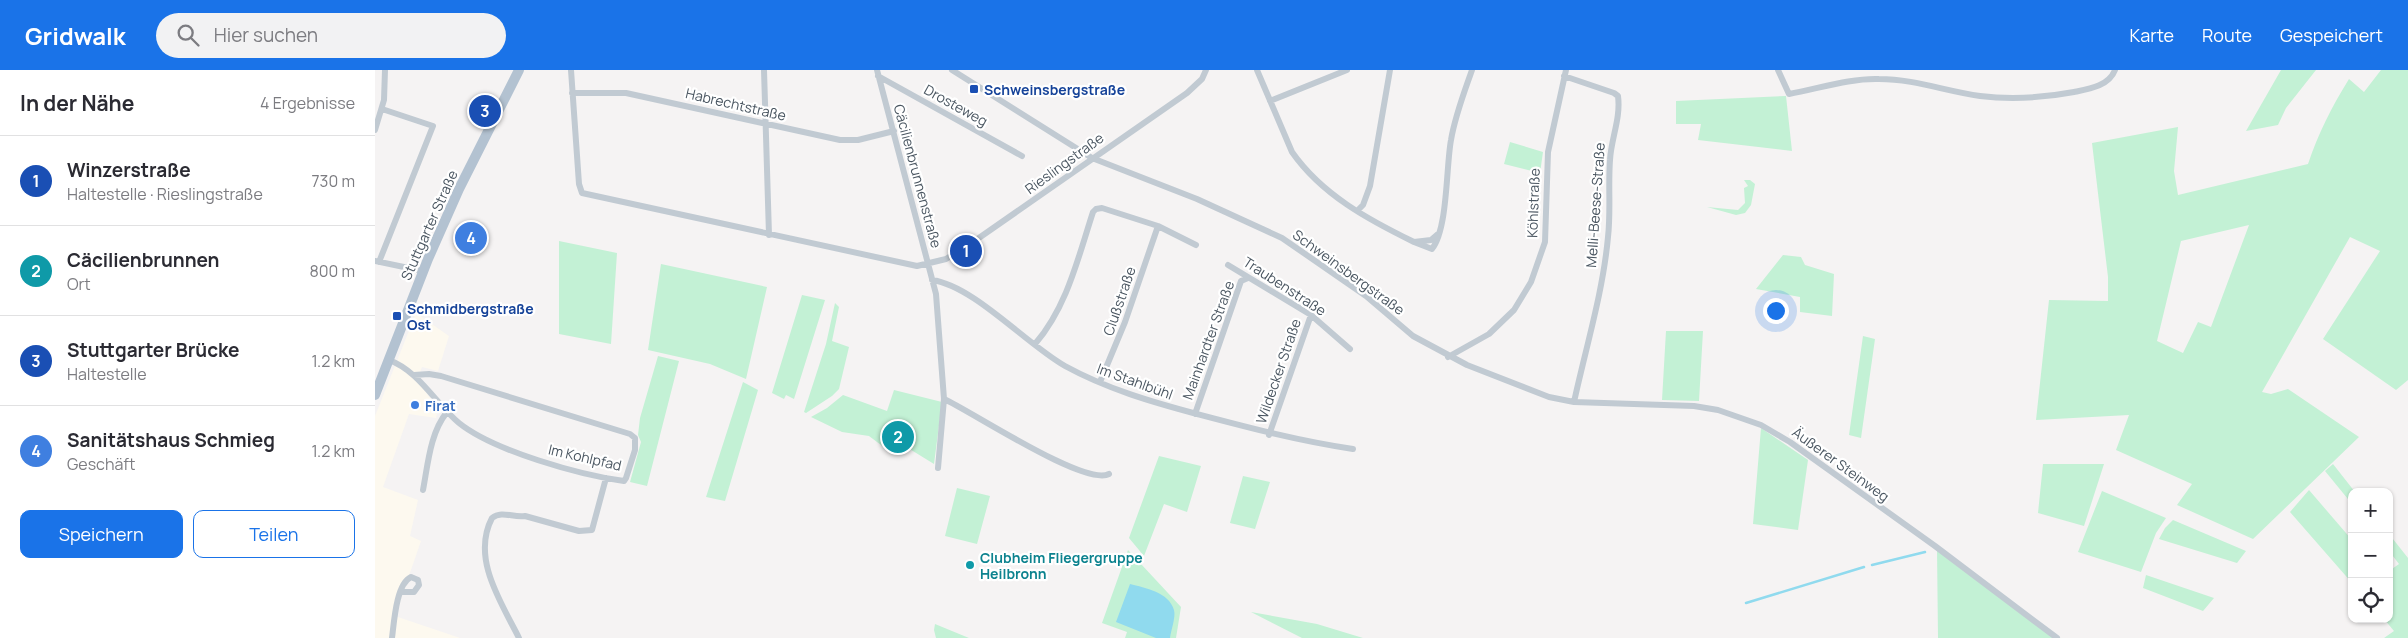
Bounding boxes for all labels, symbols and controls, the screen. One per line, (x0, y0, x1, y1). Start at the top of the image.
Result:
search box (156, 13, 506, 58)
text: Gridwalk (25, 19, 126, 52)
icon: search (174, 21, 202, 49)
text: Hier suchen (214, 22, 318, 48)
text: Karte (2129, 23, 2174, 47)
text: Route (2202, 23, 2252, 47)
text: Gespeichert (2280, 23, 2383, 47)
street label: Drosteweg (921, 80, 991, 130)
place label: Schweinsbergstraße (984, 80, 1125, 99)
street label: Habrechtstraße (684, 83, 788, 125)
marker: Schweinsbergstraße (968, 83, 980, 95)
text: In der Nähe (20, 89, 134, 117)
text: 4 Ergebnisse (260, 92, 355, 114)
pin: 3 (469, 92, 501, 130)
street label: Cäcilienbrunnenstraße (890, 102, 946, 250)
street label: Rieslingstraße (1021, 128, 1107, 198)
street label: Melli-Beese-Straße (1581, 142, 1609, 268)
text: Winzerstraße (67, 157, 191, 183)
street label: Stuttgarter Straße (396, 167, 462, 283)
street label: Köhlstraße (1522, 168, 1544, 238)
text: 1 (32, 170, 40, 192)
text: 730 m (312, 170, 355, 192)
text: Haltestelle · Rieslingstraße (67, 183, 263, 205)
pin: 4 (455, 219, 487, 257)
street label: Schweinsbergstraße (1289, 225, 1409, 319)
pin: 1 (950, 232, 982, 270)
text: Cäcilienbrunnen (67, 247, 219, 273)
street label: Traubenstraße (1240, 252, 1330, 320)
text: 2 (31, 260, 41, 282)
text: 800 m (309, 260, 355, 282)
street label: Clußstraße (1098, 264, 1140, 338)
text: Ort (67, 273, 91, 295)
street label: Mainhardter Straße (1178, 278, 1238, 402)
your location (1763, 298, 1789, 324)
place label: Schmidbergstraße Ost (407, 299, 534, 334)
marker: Schmidbergstraße Ost (391, 310, 403, 322)
street label: Wildecker Straße (1251, 316, 1305, 426)
text: Stuttgarter Brücke (67, 337, 240, 363)
text: 3 (31, 350, 41, 372)
text: 1.2 km (312, 350, 355, 372)
street label: Im Stahlbühl (1094, 358, 1176, 404)
text: Haltestelle (67, 363, 147, 385)
place label: Firat (425, 396, 456, 415)
marker: Firat (409, 399, 421, 411)
pin: 2 (882, 418, 914, 456)
street label: Äußerer Steinweg (1789, 422, 1893, 506)
text: Sanitätshaus Schmieg (67, 427, 275, 453)
street label: Im Kohlpfad (546, 439, 624, 475)
text: 4 (31, 440, 41, 462)
text: 1.2 km (312, 440, 355, 462)
text: Geschäft (67, 453, 135, 475)
map controls (2348, 488, 2393, 623)
button: + (2348, 488, 2393, 533)
button: Speichern (20, 510, 183, 558)
button: Teilen (193, 510, 355, 558)
button: − (2348, 533, 2393, 578)
place label: Clubheim Fliegergruppe Heilbronn (980, 548, 1143, 583)
marker: Clubheim Fliegergruppe Heilbronn (964, 559, 976, 571)
button: locate (2348, 578, 2393, 623)

